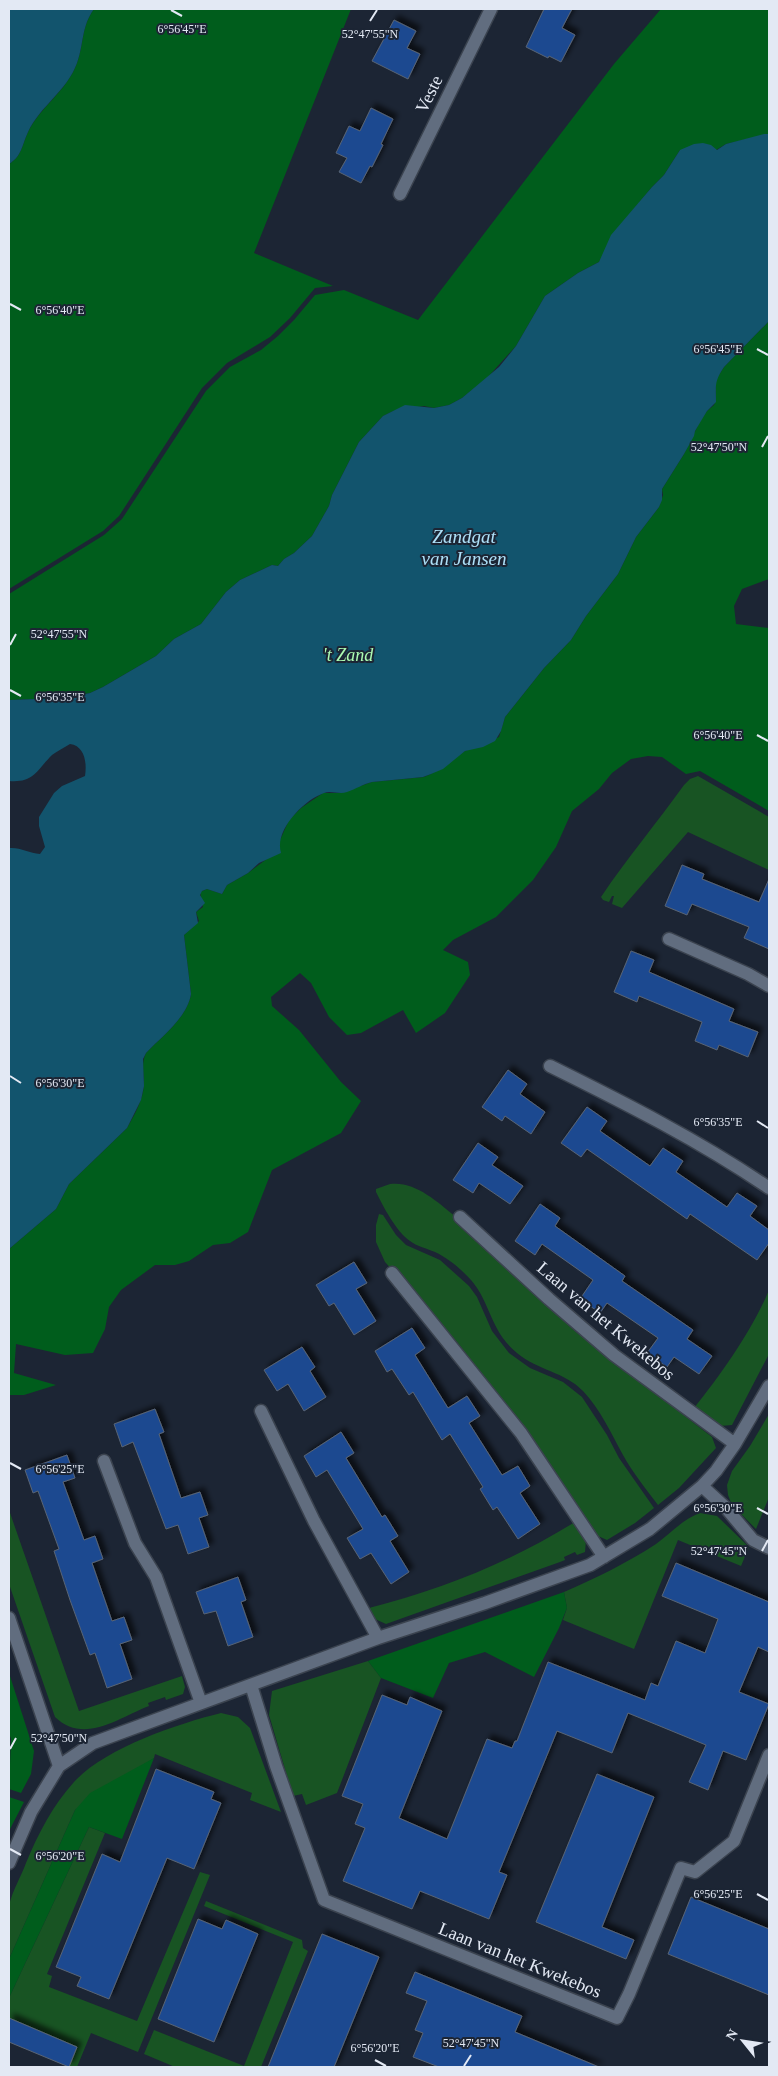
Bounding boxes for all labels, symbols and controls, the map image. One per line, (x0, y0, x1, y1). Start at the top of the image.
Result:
text: 6°56'45"E (157, 22, 207, 36)
text: 52°47'55"N (342, 27, 399, 41)
street label: Veste (411, 72, 447, 116)
text: 6°56'40"E (35, 303, 85, 317)
text: 6°56'45"E (693, 342, 743, 356)
text: 52°47'50"N (691, 440, 748, 454)
water label: Zandgat van Jansen (422, 526, 506, 569)
text: 52°47'55"N (31, 627, 88, 641)
park label: 't Zand (323, 645, 374, 665)
text: 6°56'35"E (35, 690, 85, 704)
text: 6°56'40"E (693, 728, 743, 742)
text: 6°56'30"E (35, 1076, 85, 1090)
text: 6°56'35"E (693, 1115, 743, 1129)
street label: Laan van het Kwekebos (533, 1258, 679, 1384)
text: 6°56'25"E (35, 1462, 85, 1476)
text: 6°56'30"E (693, 1501, 743, 1515)
text: 52°47'45"N (691, 1544, 748, 1558)
text: 52°47'50"N (31, 1731, 88, 1745)
text: 6°56'20"E (35, 1849, 85, 1863)
text: 6°56'25"E (693, 1887, 743, 1901)
street label: Laan van het Kwekebos (436, 1918, 604, 2002)
north arrow (718, 2016, 768, 2066)
text: N (723, 2027, 741, 2043)
text: 52°47'45"N (443, 2036, 500, 2050)
text: 6°56'20"E (350, 2041, 400, 2055)

